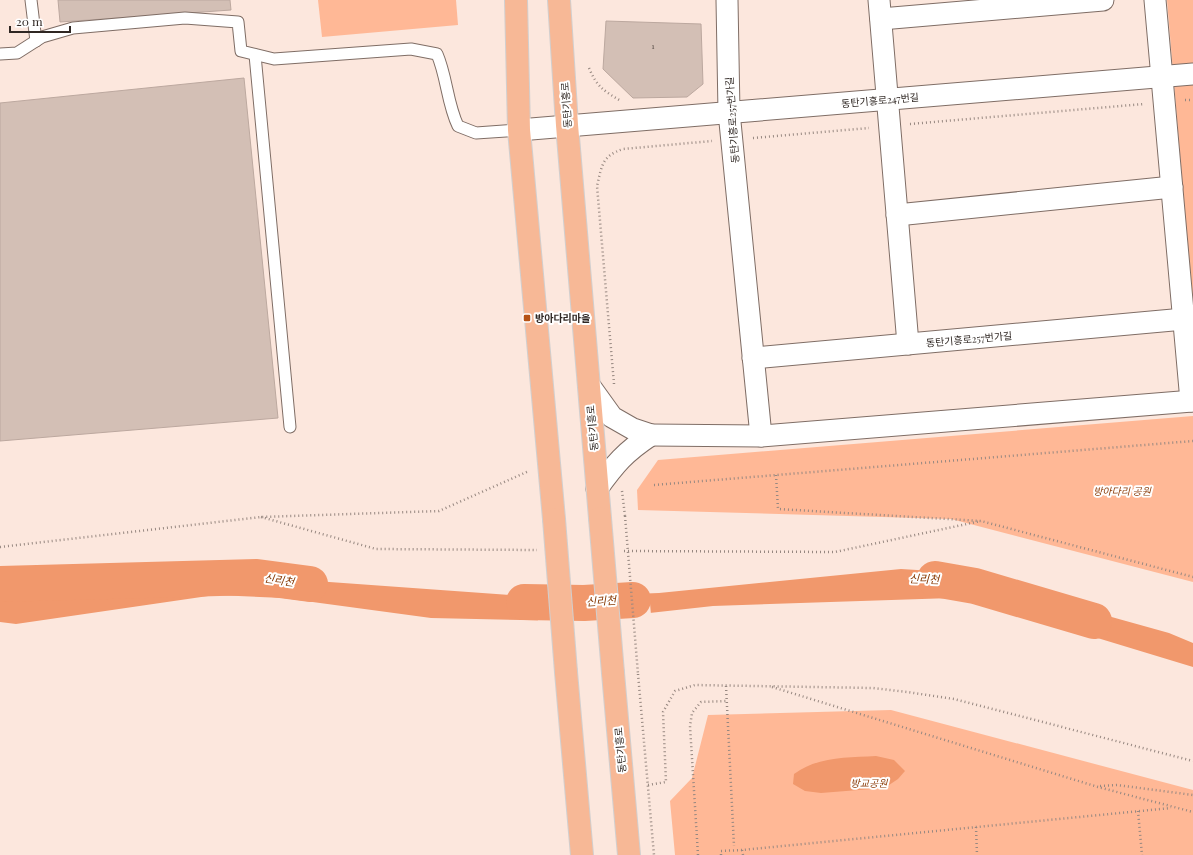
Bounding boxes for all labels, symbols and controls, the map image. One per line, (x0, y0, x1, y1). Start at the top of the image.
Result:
scale bar (10, 8, 70, 34)
text: 20 m (16, 13, 43, 29)
house number: 1 (652, 40, 655, 51)
street label: 동탄기흥로257번가길 (722, 76, 742, 164)
street label: 동탄기흥로 (557, 82, 575, 128)
street label: 동탄기흥로247번길 (841, 90, 919, 110)
place label: 방아다리마을 (535, 311, 590, 325)
marker: 방아다리마을 (522, 313, 532, 323)
street label: 동탄기흥로257번가길 (925, 328, 1013, 350)
street label: 동탄기흥로 (583, 404, 601, 452)
park label: 방아다리 공원 (1093, 484, 1152, 498)
water label: 신리천 (263, 570, 297, 589)
water label: 신리천 (909, 570, 941, 587)
water label: 신리천 (585, 592, 618, 609)
street label: 동탄기흥로 (611, 726, 629, 774)
park label: 방교공원 (851, 776, 888, 790)

